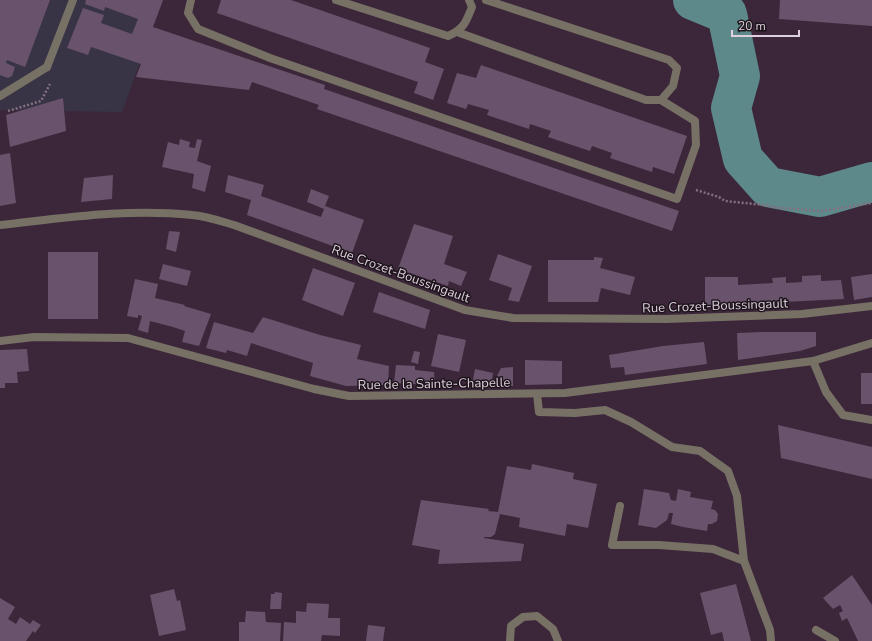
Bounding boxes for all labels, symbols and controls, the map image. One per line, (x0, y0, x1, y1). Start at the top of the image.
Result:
scale bar (732, 12, 799, 38)
text: 20 m (738, 18, 766, 34)
street label: Rue Crozet-Boussingault (329, 241, 473, 307)
street label: Rue Crozet-Boussingault (642, 294, 789, 318)
street label: Rue de la Sainte-Chapelle (358, 374, 511, 394)

